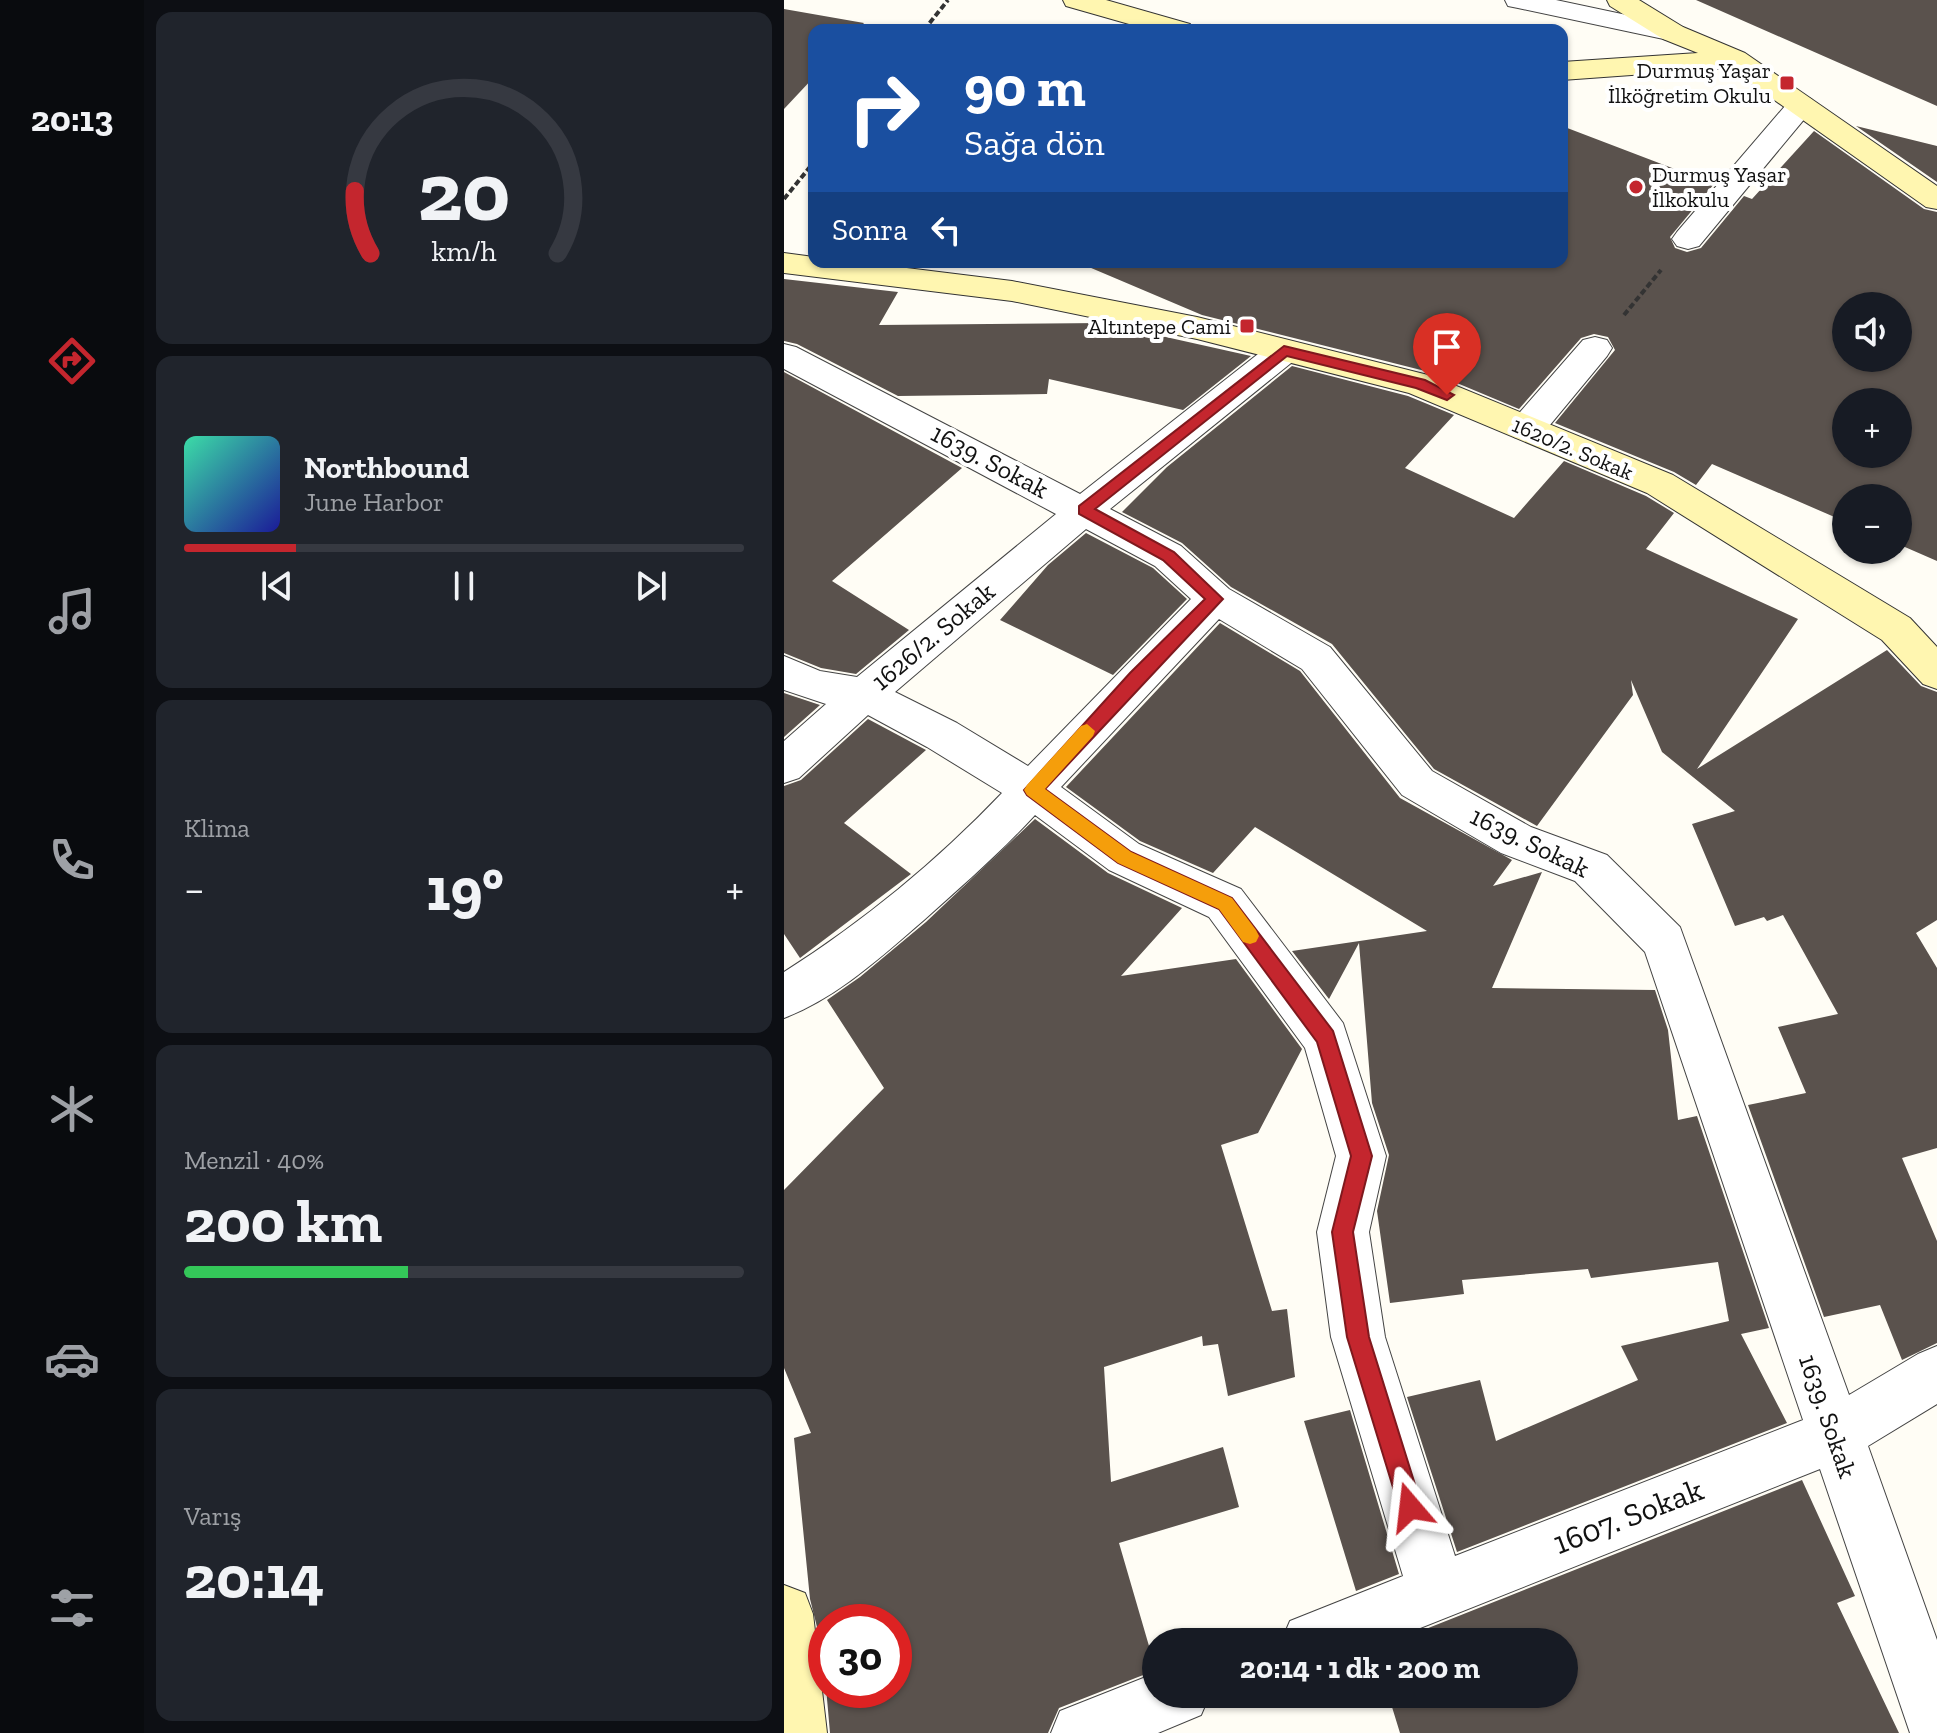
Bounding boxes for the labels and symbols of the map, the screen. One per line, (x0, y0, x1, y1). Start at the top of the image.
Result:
place label: Durmuş Yaşar İlköğretim Okulu (1608, 57, 1772, 109)
marker: Durmuş Yaşar İlköğretim Okulu (1778, 74, 1796, 92)
place label: Durmuş Yaşar İlkokulu (1652, 161, 1786, 213)
marker: Durmuş Yaşar İlkokulu (1627, 178, 1645, 196)
place label: Altıntepe Cami (1088, 313, 1231, 340)
pin (1413, 313, 1481, 395)
marker: Altıntepe Cami (1238, 317, 1256, 335)
street label: 1620/2. Sokak (1508, 411, 1638, 486)
street label: 1639. Sokak (926, 417, 1055, 506)
street label: 1626/2. Sokak (865, 575, 1002, 697)
street label: 1639. Sokak (1465, 799, 1595, 885)
street label: 1639. Sokak (1792, 1350, 1864, 1482)
position arrow (1368, 1465, 1452, 1549)
street label: 1607. Sokak (1548, 1470, 1709, 1562)
speed limit sign: 30 (808, 1604, 912, 1708)

